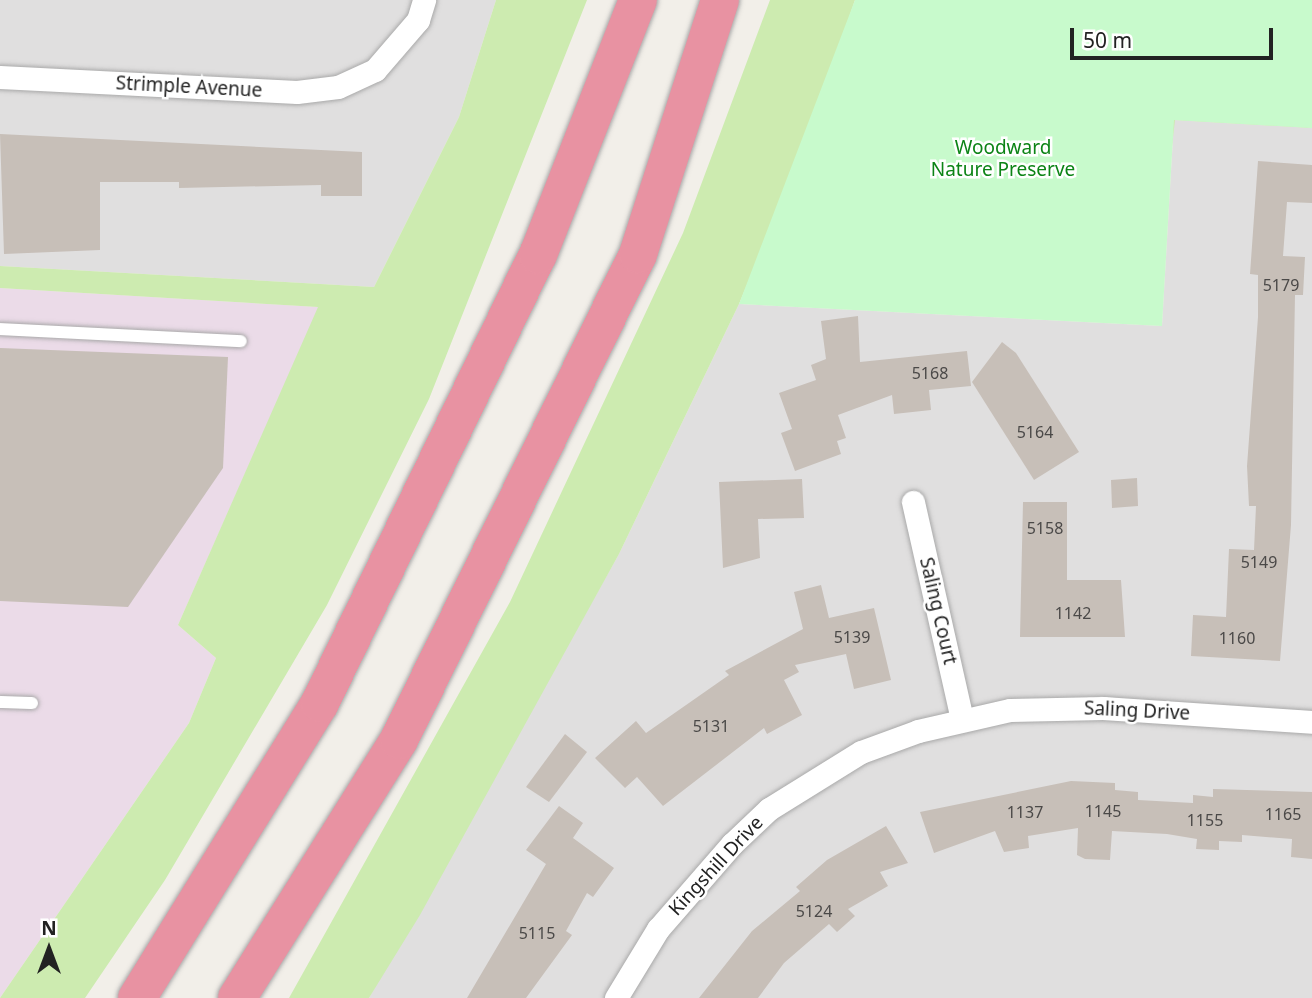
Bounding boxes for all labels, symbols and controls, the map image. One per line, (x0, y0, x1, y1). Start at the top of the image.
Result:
scale bar (1074, 14, 1277, 58)
text: 50 m (1083, 26, 1132, 54)
street label: Strimple Avenue (115, 72, 263, 102)
park label: Woodward Nature Preserve (931, 137, 1075, 181)
house number: 5179 (1263, 275, 1299, 295)
house number: 5168 (912, 363, 948, 383)
house number: 5164 (1017, 422, 1053, 442)
house number: 5158 (1027, 518, 1063, 538)
house number: 5149 (1241, 552, 1277, 572)
street label: Saling Court (915, 555, 961, 667)
house number: 1142 (1055, 603, 1091, 623)
house number: 5139 (834, 627, 870, 647)
house number: 1160 (1219, 628, 1255, 648)
street label: Saling Drive (1083, 697, 1191, 725)
house number: 5131 (693, 716, 729, 736)
house number: 1145 (1085, 801, 1121, 821)
house number: 1137 (1007, 802, 1043, 822)
house number: 1165 (1265, 804, 1301, 824)
house number: 1155 (1187, 810, 1223, 830)
street label: Kingshill Drive (664, 812, 768, 920)
house number: 5124 (796, 901, 832, 921)
north arrow (14, 914, 84, 984)
text: N (41, 915, 57, 941)
house number: 5115 (519, 923, 555, 943)

